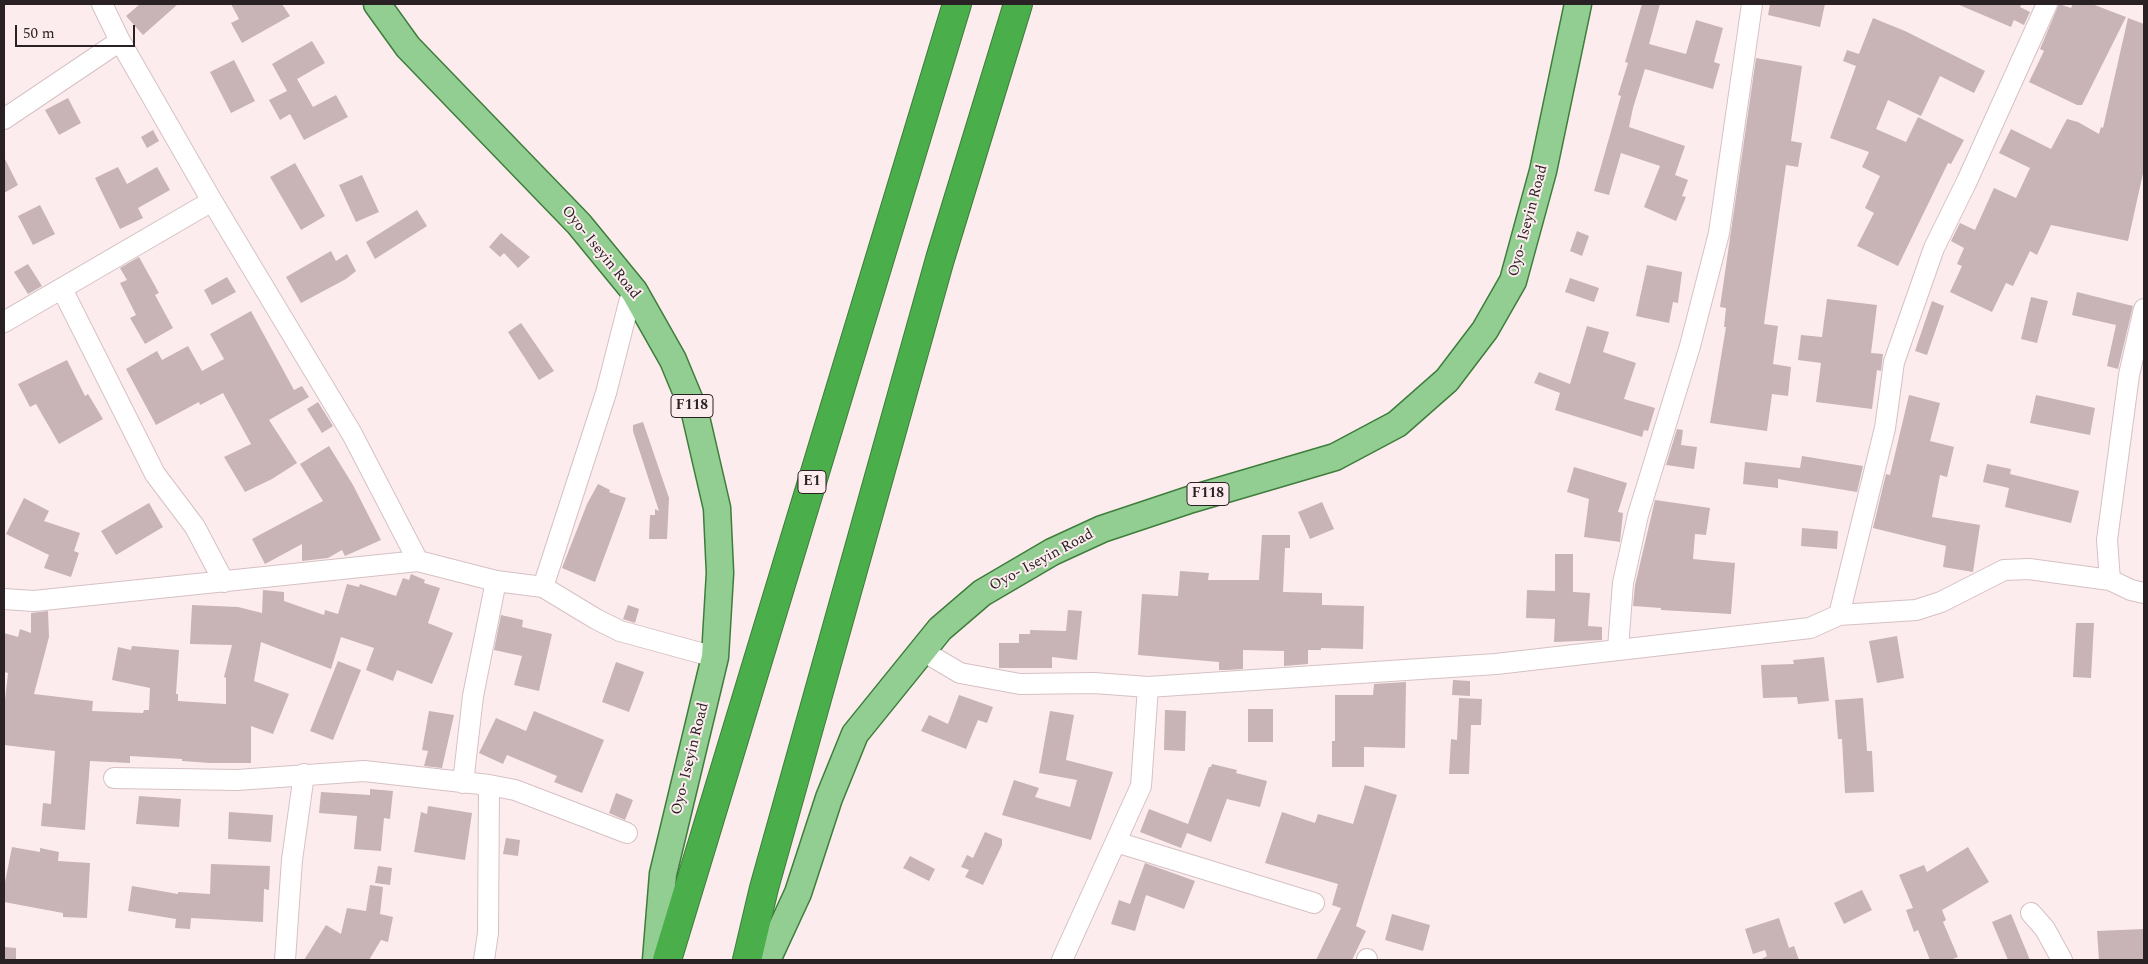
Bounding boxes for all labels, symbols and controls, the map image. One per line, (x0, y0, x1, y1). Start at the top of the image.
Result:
scale bar (18, 15, 138, 47)
text: 50 m (23, 22, 55, 45)
street label: Oyo- Iseyin Road (1505, 163, 1553, 279)
street label: Oyo- Iseyin Road (557, 203, 643, 303)
road number: F118 (671, 394, 713, 418)
road number: E1 (798, 471, 826, 494)
road number: F118 (1187, 482, 1229, 506)
street label: Oyo- Iseyin Road (987, 526, 1097, 596)
street label: Oyo- Iseyin Road (668, 701, 714, 817)

